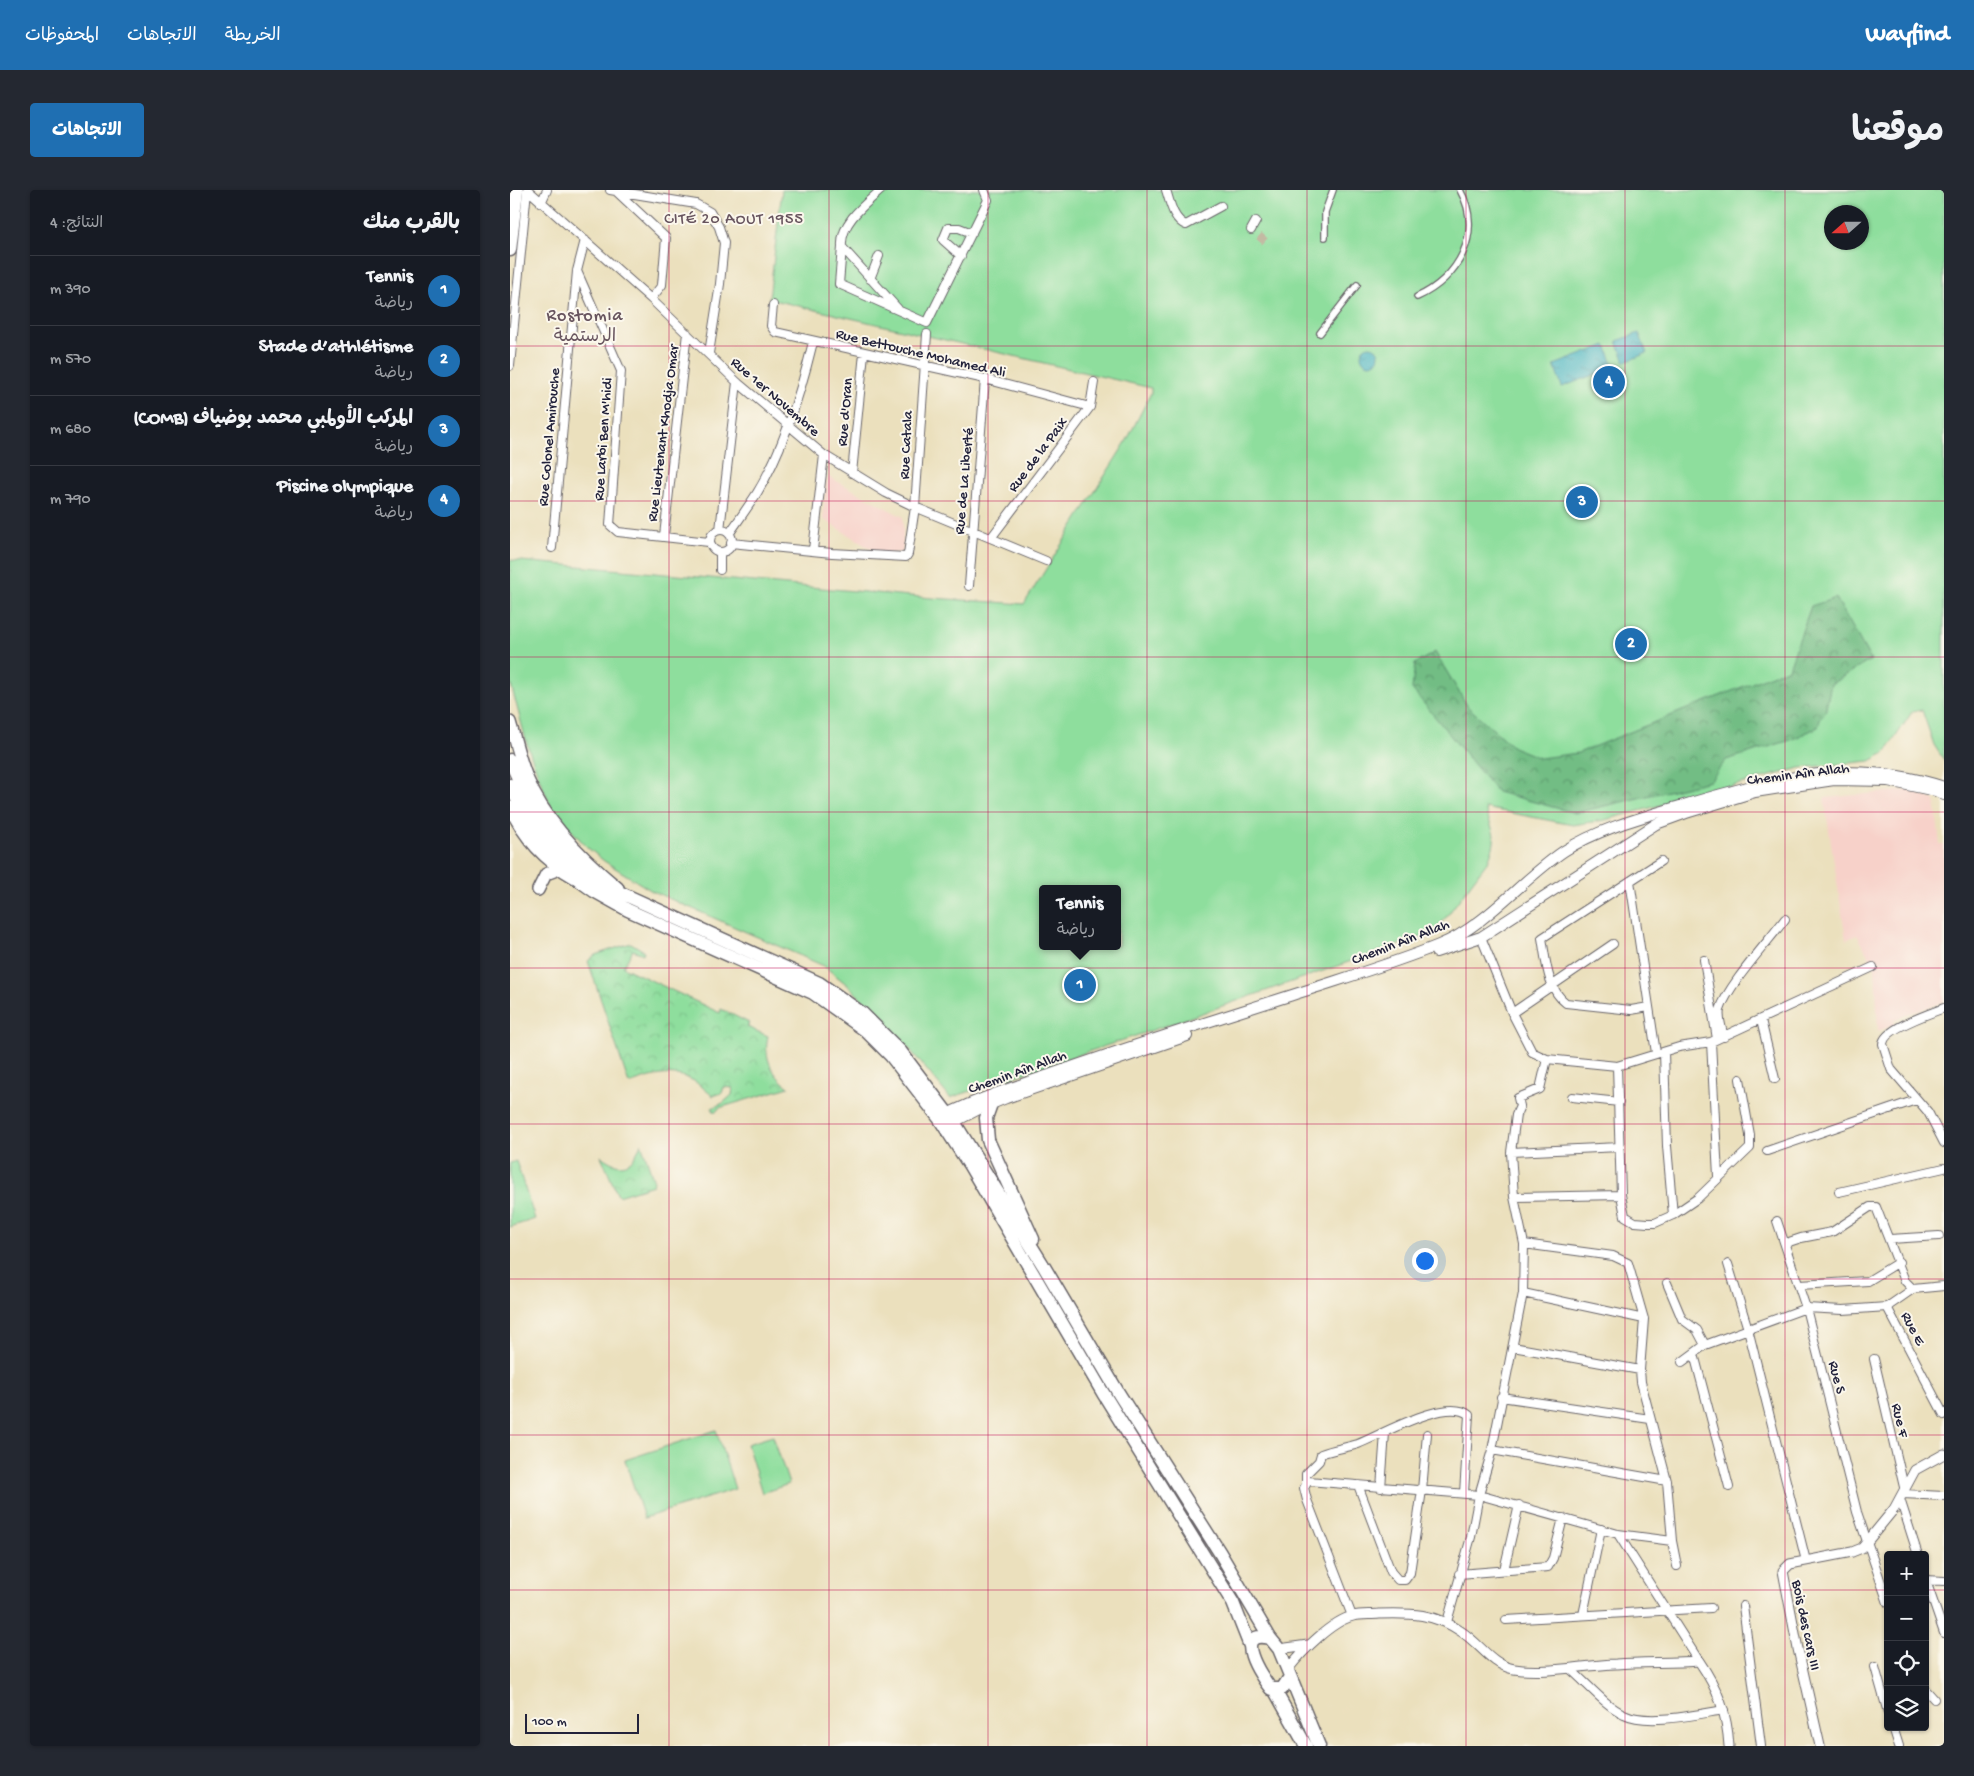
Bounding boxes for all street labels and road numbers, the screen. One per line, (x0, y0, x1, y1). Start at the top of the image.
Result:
street label: Rue Bettouche Mohamed Ali (834, 326, 1007, 382)
street label: Rue Lieutenant Khodja Omar (644, 342, 684, 523)
street label: Rue 1er Novembre (726, 354, 823, 441)
street label: Rue Colonel Amirouche (535, 367, 565, 507)
street label: Rue Larbi Ben M'hidi (591, 377, 617, 501)
street label: Rue d'Oran (834, 377, 858, 447)
street label: Rue Catala (896, 410, 918, 480)
street label: Rue de la Paix (1005, 414, 1073, 496)
street label: Rue de La Liberté (951, 427, 979, 535)
street label: Chemin Aîn Allah (1746, 760, 1851, 790)
street label: Chemin Aîn Allah (1349, 916, 1452, 970)
street label: Chemin Aîn Allah (966, 1047, 1069, 1099)
street label: Rue E (1896, 1309, 1929, 1349)
street label: Rue S (1823, 1359, 1849, 1396)
street label: Rue F (1886, 1402, 1912, 1440)
street label: Bois des cars III (1786, 1578, 1823, 1672)

